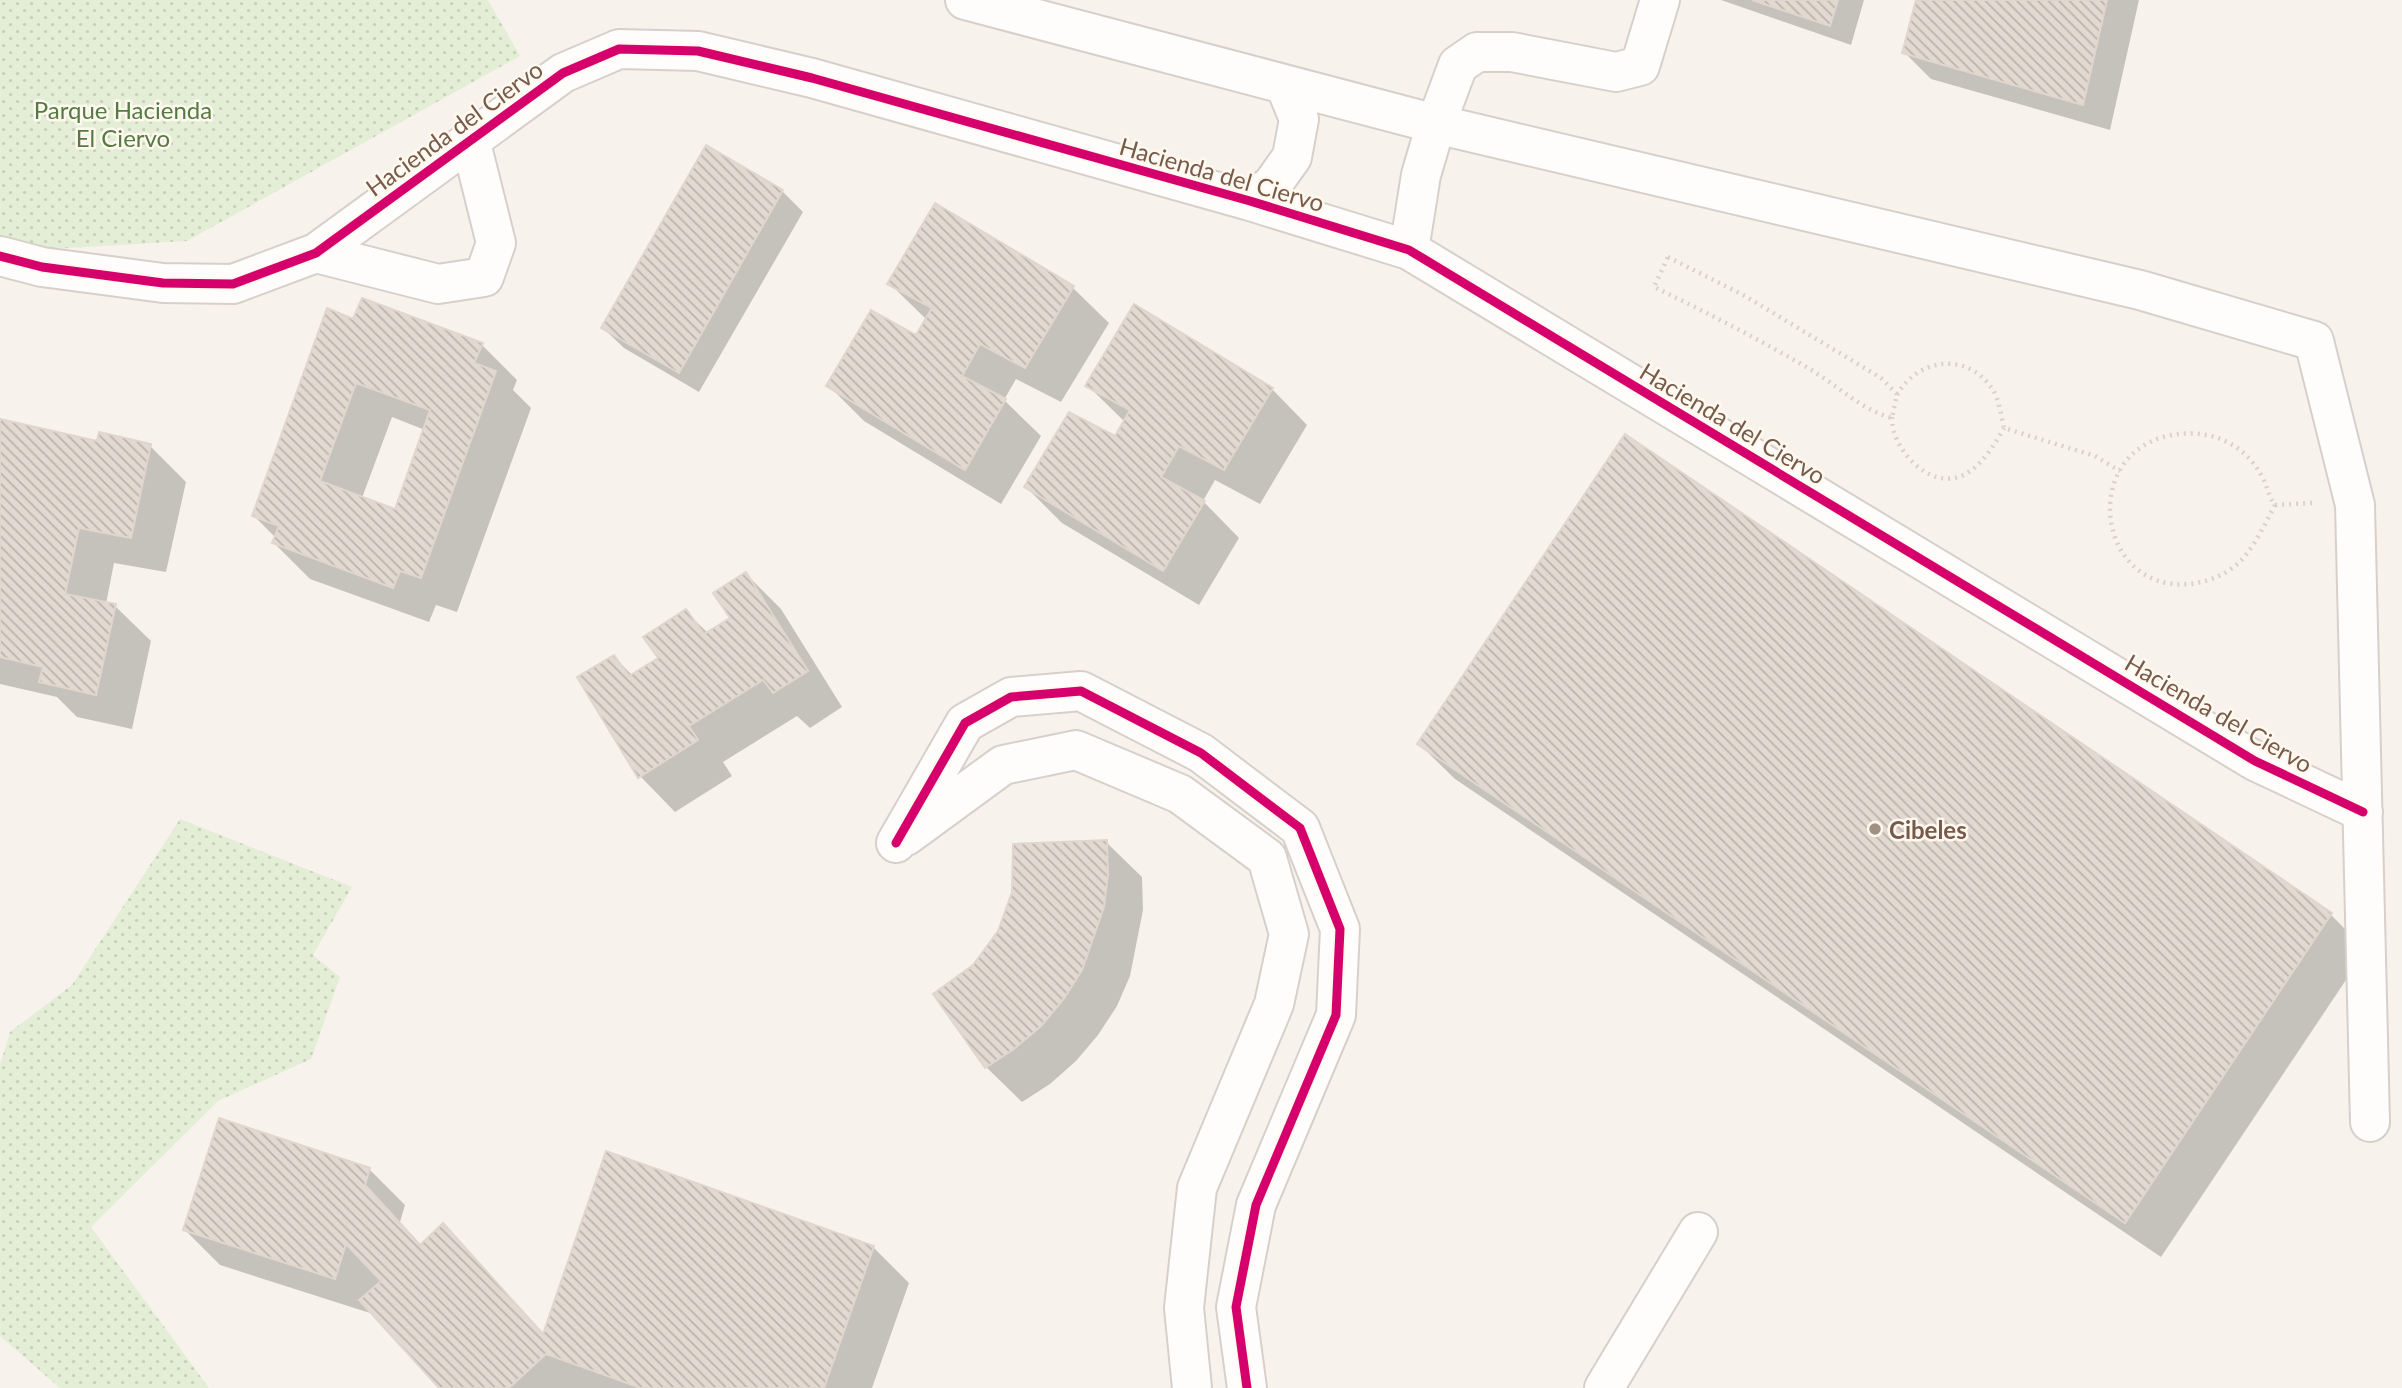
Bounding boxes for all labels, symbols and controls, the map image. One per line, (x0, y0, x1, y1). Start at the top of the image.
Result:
street label: Hacienda del Ciervo (360, 54, 548, 202)
park label: Parque Hacienda El Ciervo (34, 95, 212, 152)
street label: Hacienda del Ciervo (1116, 131, 1328, 217)
street label: Hacienda del Ciervo (1635, 356, 1831, 490)
street label: Hacienda del Ciervo (2120, 648, 2318, 778)
place label: Cibeles (1889, 815, 1967, 844)
marker: Cibeles (1867, 821, 1883, 837)

